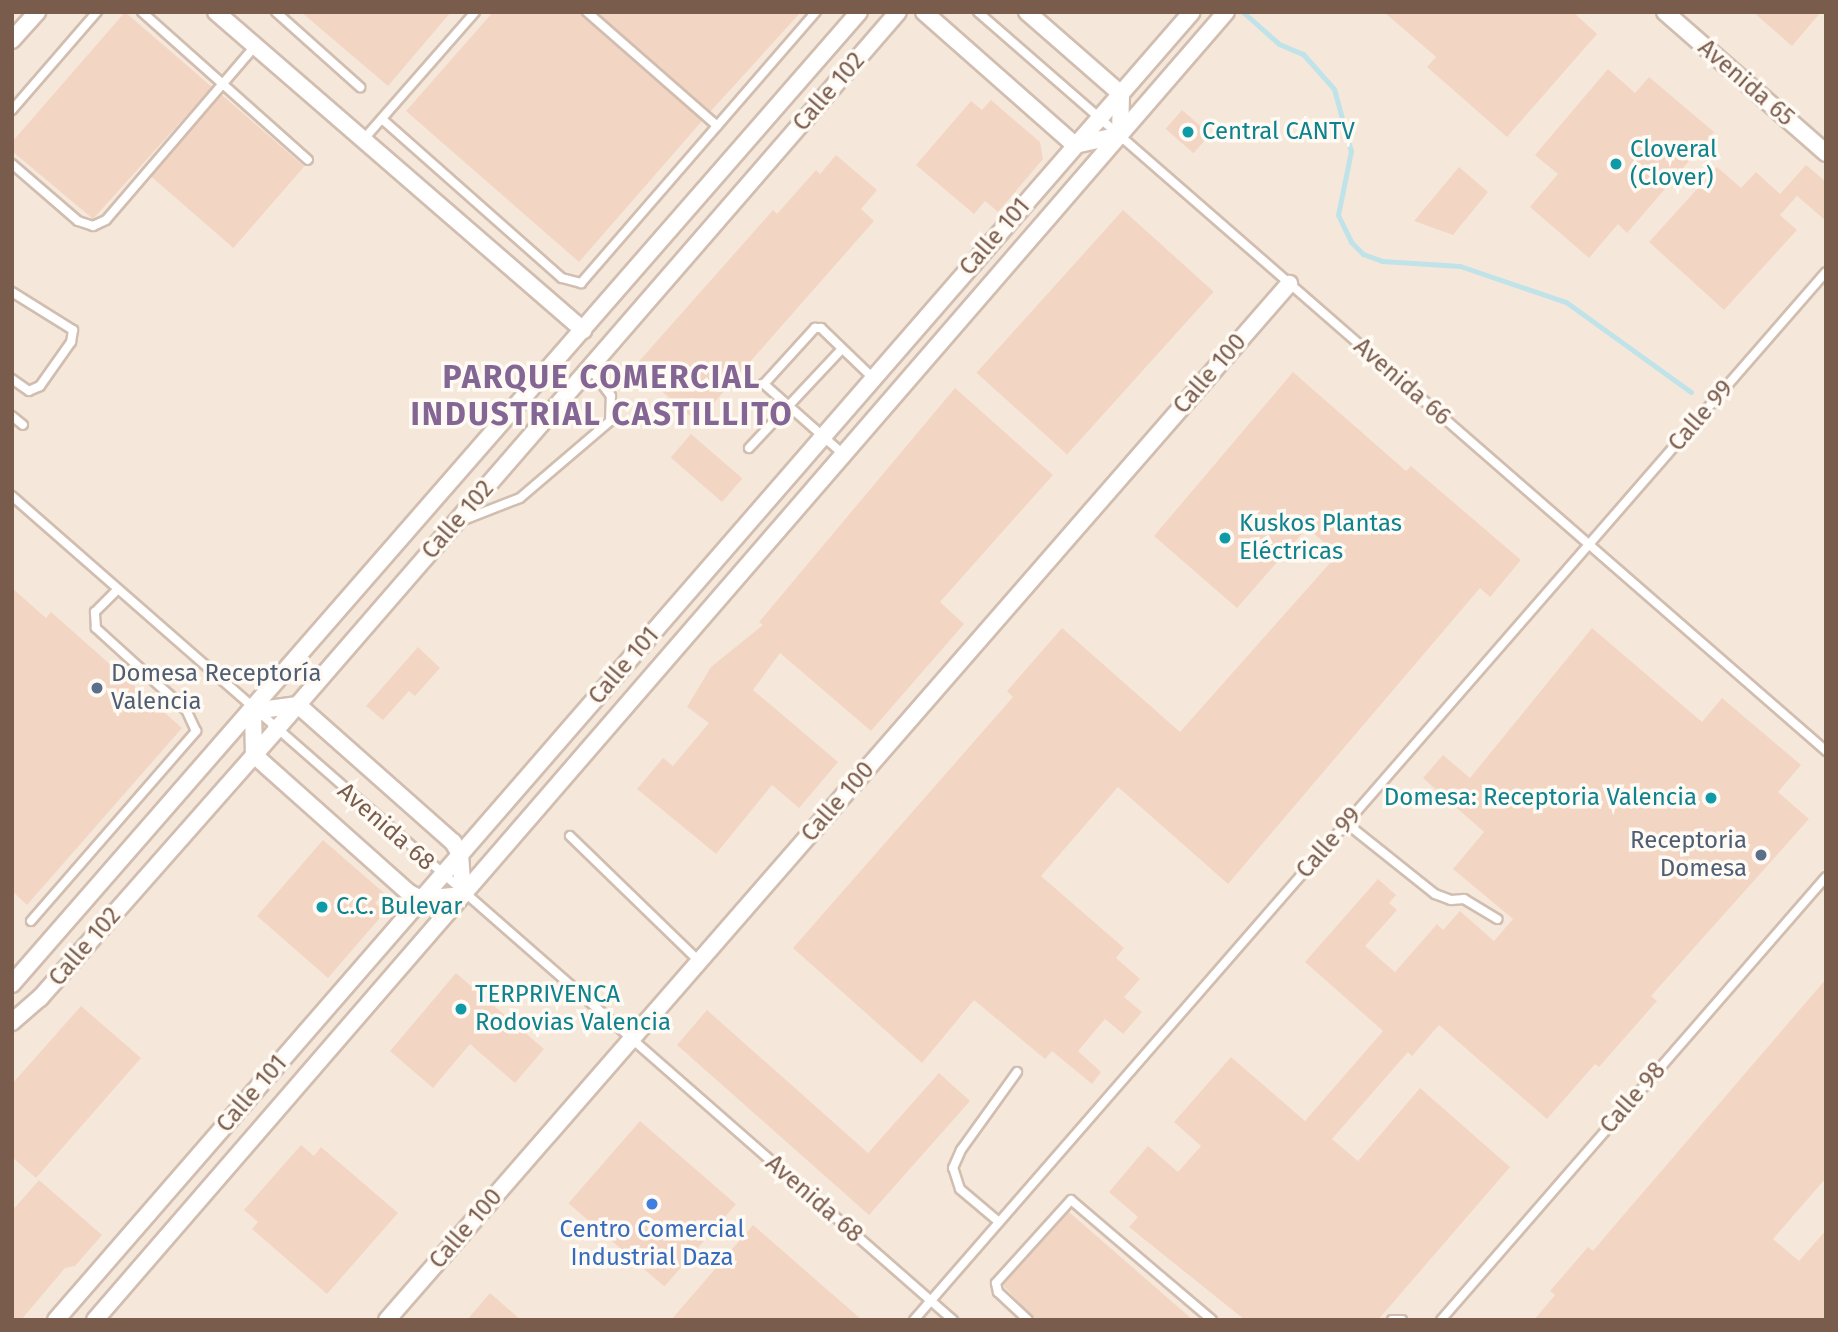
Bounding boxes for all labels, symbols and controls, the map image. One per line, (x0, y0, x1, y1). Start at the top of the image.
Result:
street label: Avenida 65 (1692, 33, 1800, 133)
street label: Calle 102 (787, 47, 871, 137)
place label: Central CANTV (1202, 118, 1355, 146)
marker: Central CANTV (1180, 124, 1196, 140)
place label: Cloveral (Clover) (1630, 136, 1717, 192)
marker: Cloveral (Clover) (1608, 156, 1624, 172)
street label: Calle 101 (954, 192, 1036, 282)
street label: Calle 100 (1167, 328, 1253, 420)
street label: Avenida 66 (1348, 332, 1456, 432)
district label: PARQUE COMERCIAL INDUSTRIAL CASTILLITO (413, 359, 791, 434)
street label: Calle 99 (1662, 375, 1740, 457)
street label: Calle 102 (416, 475, 500, 565)
place label: Kuskos Plantas Eléctricas (1239, 510, 1402, 566)
marker: Kuskos Plantas Eléctricas (1217, 530, 1233, 546)
street label: Calle 101 (583, 621, 665, 711)
place label: Domesa Receptoría Valencia (111, 660, 321, 716)
marker: Domesa Receptoría Valencia (89, 680, 105, 696)
street label: Calle 100 (795, 756, 881, 848)
street label: Avenida 68 (332, 777, 440, 877)
place label: Domesa: Receptoria Valencia (1384, 784, 1697, 812)
marker: Domesa: Receptoria Valencia (1703, 790, 1719, 806)
street label: Calle 99 (1290, 802, 1368, 884)
place label: Receptoria Domesa (1630, 827, 1747, 883)
marker: Receptoria Domesa (1753, 847, 1769, 863)
place label: C.C. Bulevar (336, 893, 462, 921)
marker: C.C. Bulevar (314, 899, 330, 915)
street label: Calle 102 (43, 902, 127, 992)
place label: TERPRIVENCA Rodovias Valencia (475, 981, 671, 1037)
marker: TERPRIVENCA Rodovias Valencia (453, 1001, 469, 1017)
street label: Calle 101 (211, 1049, 293, 1139)
street label: Calle 98 (1594, 1056, 1672, 1140)
street label: Avenida 68 (760, 1149, 868, 1249)
street label: Calle 100 (423, 1183, 509, 1275)
marker: Centro Comercial Industrial Daza (644, 1196, 660, 1212)
place label: Centro Comercial Industrial Daza (560, 1216, 744, 1272)

